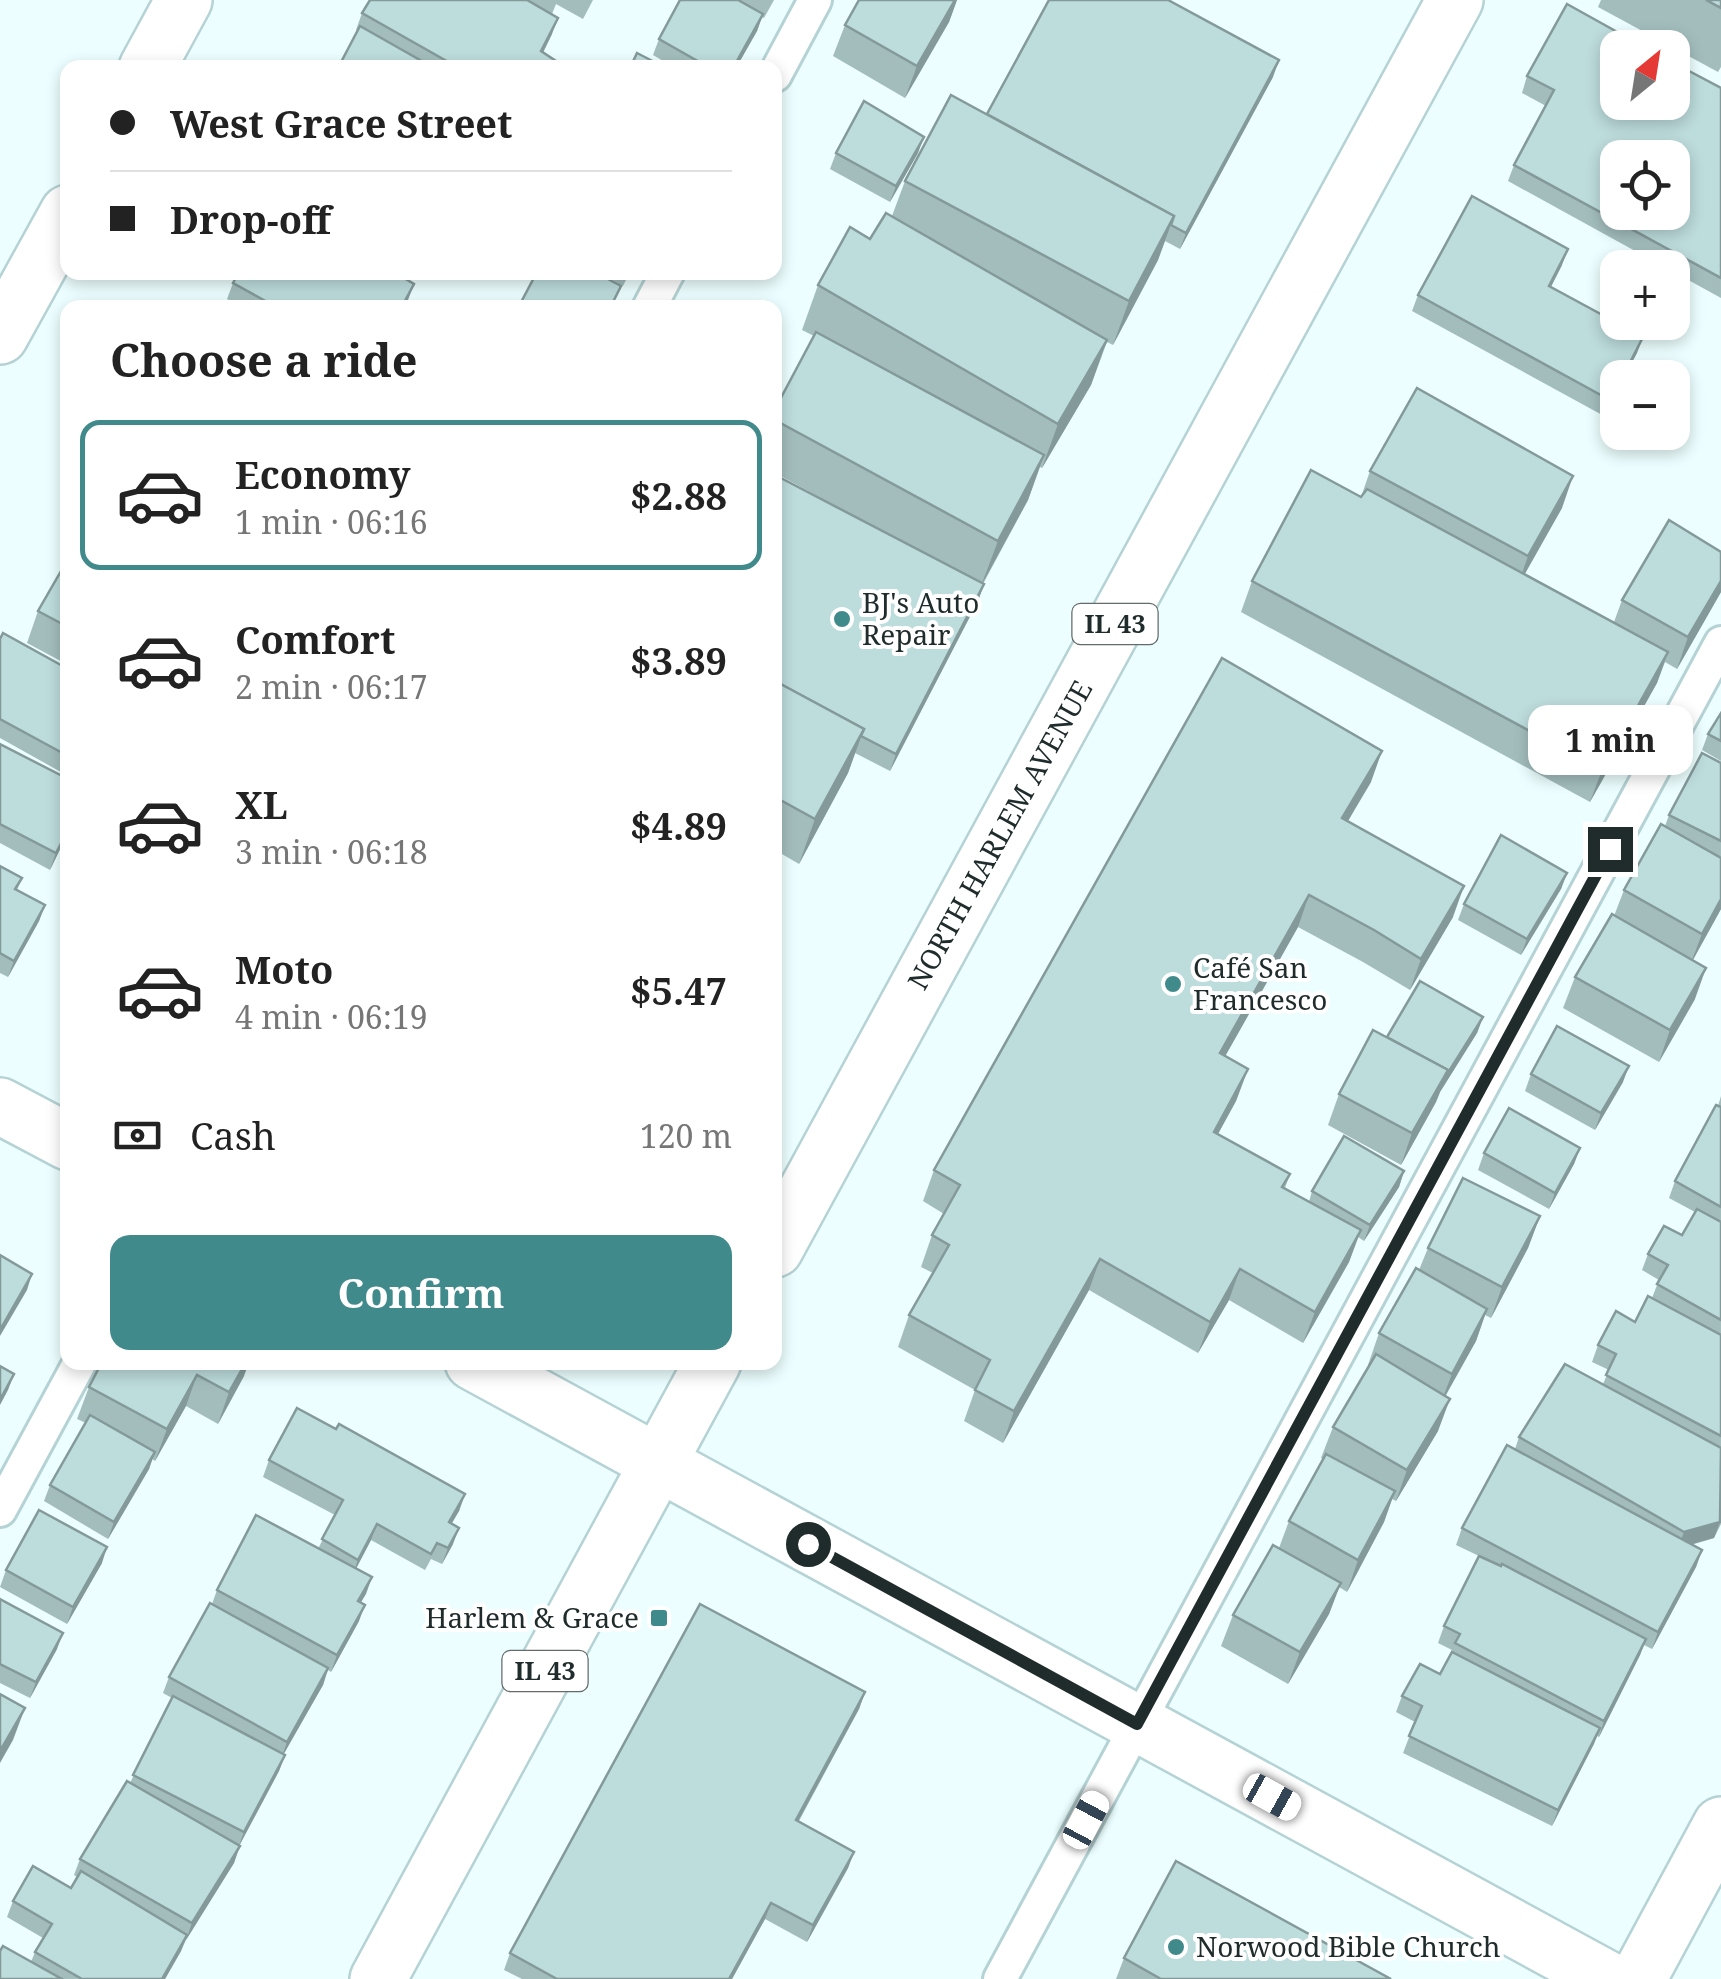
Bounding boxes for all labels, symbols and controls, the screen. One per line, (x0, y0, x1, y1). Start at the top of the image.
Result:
north arrow (1600, 30, 1690, 120)
map controls (1600, 30, 1690, 450)
text: West Grace Street (170, 97, 513, 149)
button: locate (1600, 140, 1690, 230)
text: Drop-off (170, 193, 331, 245)
button: + (1600, 250, 1690, 340)
text: Choose a ride (110, 329, 418, 390)
button: − (1600, 360, 1690, 450)
text: Economy (235, 448, 411, 500)
icon: car (115, 450, 205, 540)
text: $2.88 (630, 469, 727, 521)
text: 1 min · 06:16 (235, 500, 428, 543)
place label: BJ's Auto Repair (862, 583, 979, 653)
road number: IL 43 (1072, 604, 1158, 644)
marker: BJ's Auto Repair (831, 608, 853, 630)
text: Comfort (235, 613, 395, 665)
icon: car (115, 615, 205, 705)
text: $3.89 (630, 634, 727, 686)
text: 2 min · 06:17 (235, 665, 428, 708)
street label: NORTH HARLEM AVENUE (898, 673, 1100, 996)
callout: 1 min (1528, 704, 1692, 774)
text: 1 min (1565, 718, 1656, 761)
text: XL (235, 778, 288, 830)
icon: car (115, 780, 205, 870)
text: $4.89 (630, 799, 727, 851)
route end (1588, 827, 1633, 872)
text: 3 min · 06:18 (235, 830, 428, 873)
text: Moto (235, 943, 333, 995)
icon: car (115, 945, 205, 1035)
place label: Café San Francesco (1193, 948, 1327, 1018)
text: $5.47 (630, 964, 727, 1016)
marker: Café San Francesco (1162, 973, 1184, 995)
text: 4 min · 06:19 (235, 995, 428, 1038)
icon: cash (110, 1108, 165, 1163)
text: Cash (190, 1109, 276, 1161)
text: 120 m (640, 1114, 732, 1157)
button: Confirm (110, 1235, 732, 1350)
route start (786, 1522, 831, 1567)
place label: Harlem & Grace (425, 1598, 639, 1636)
marker: Harlem & Grace (648, 1607, 670, 1629)
road number: IL 43 (502, 1651, 588, 1691)
car (1238, 1769, 1306, 1825)
car (1059, 1786, 1113, 1854)
place label: Norwood Bible Church (1196, 1927, 1501, 1965)
marker: Norwood Bible Church (1165, 1936, 1187, 1958)

